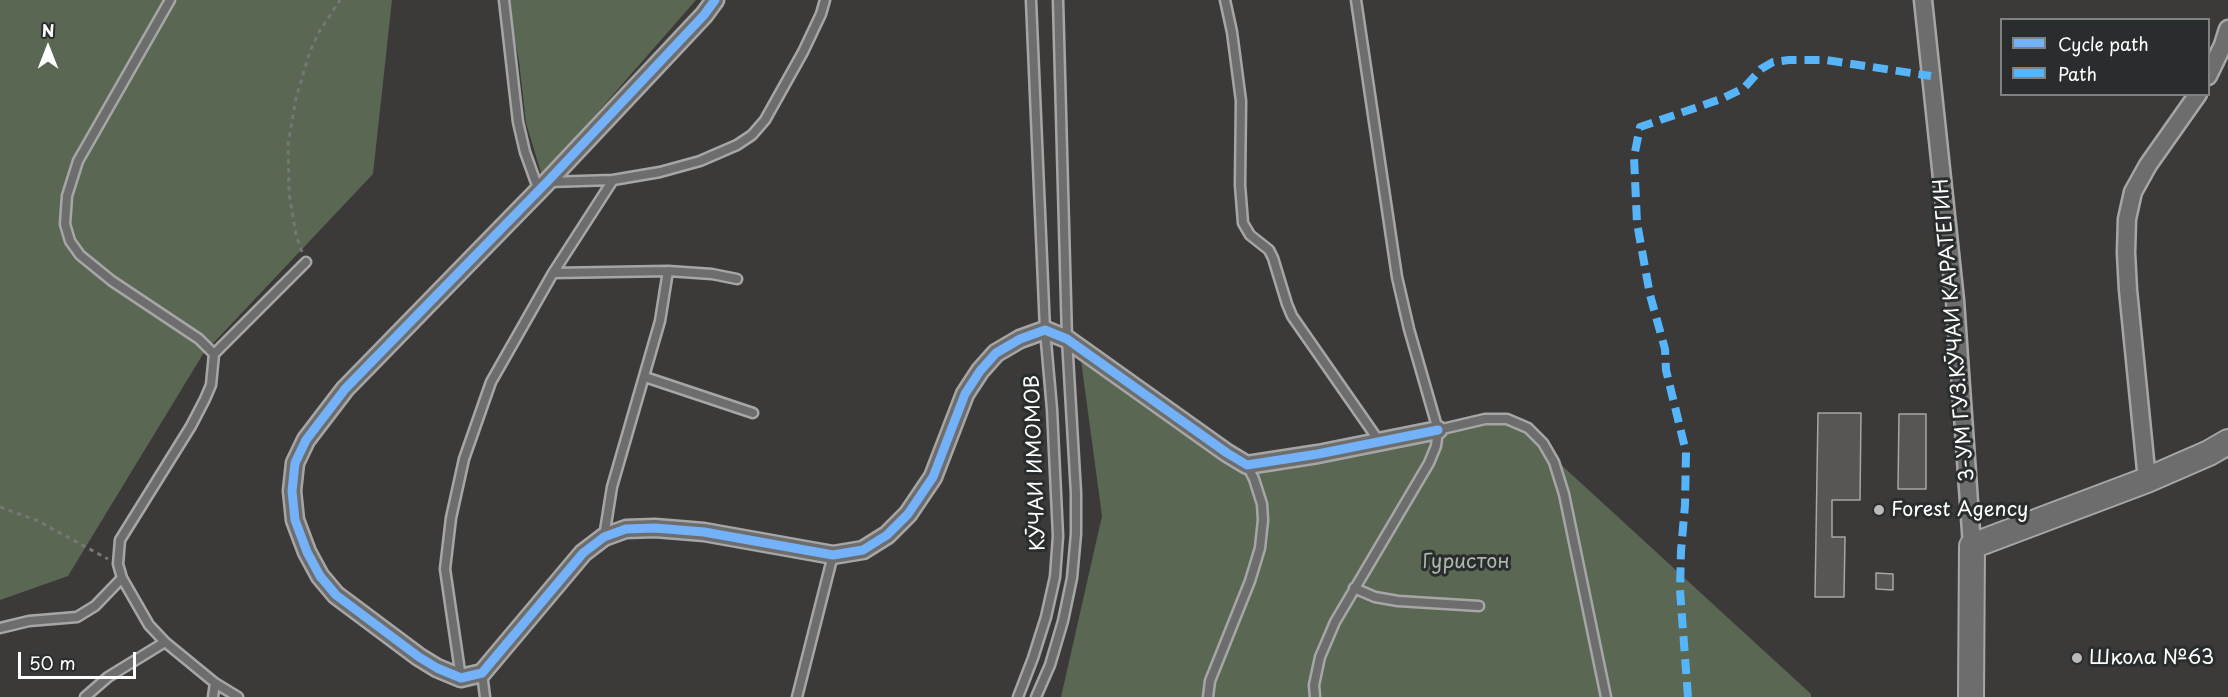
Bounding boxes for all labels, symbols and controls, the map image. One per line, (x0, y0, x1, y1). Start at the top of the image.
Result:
north arrow (18, 18, 78, 78)
text: N (42, 18, 54, 42)
legend (2000, 18, 2210, 96)
text: Cycle path (2058, 30, 2149, 57)
text: Path (2058, 60, 2097, 87)
street label: 3-УМ ГУЗ.КӮЧАИ КАРАТЕГИН (1930, 177, 1980, 483)
street label: КӮЧАИ ИМОМОВ (1021, 375, 1051, 551)
place label: Forest Agency (1891, 498, 2029, 522)
marker: Forest Agency (1872, 503, 1886, 517)
park label: Гуристон (1422, 550, 1510, 574)
scale bar (21, 640, 140, 678)
place label: Школа №63 (2089, 646, 2214, 670)
text: 50 m (29, 649, 76, 676)
marker: Школа №63 (2070, 651, 2084, 665)

